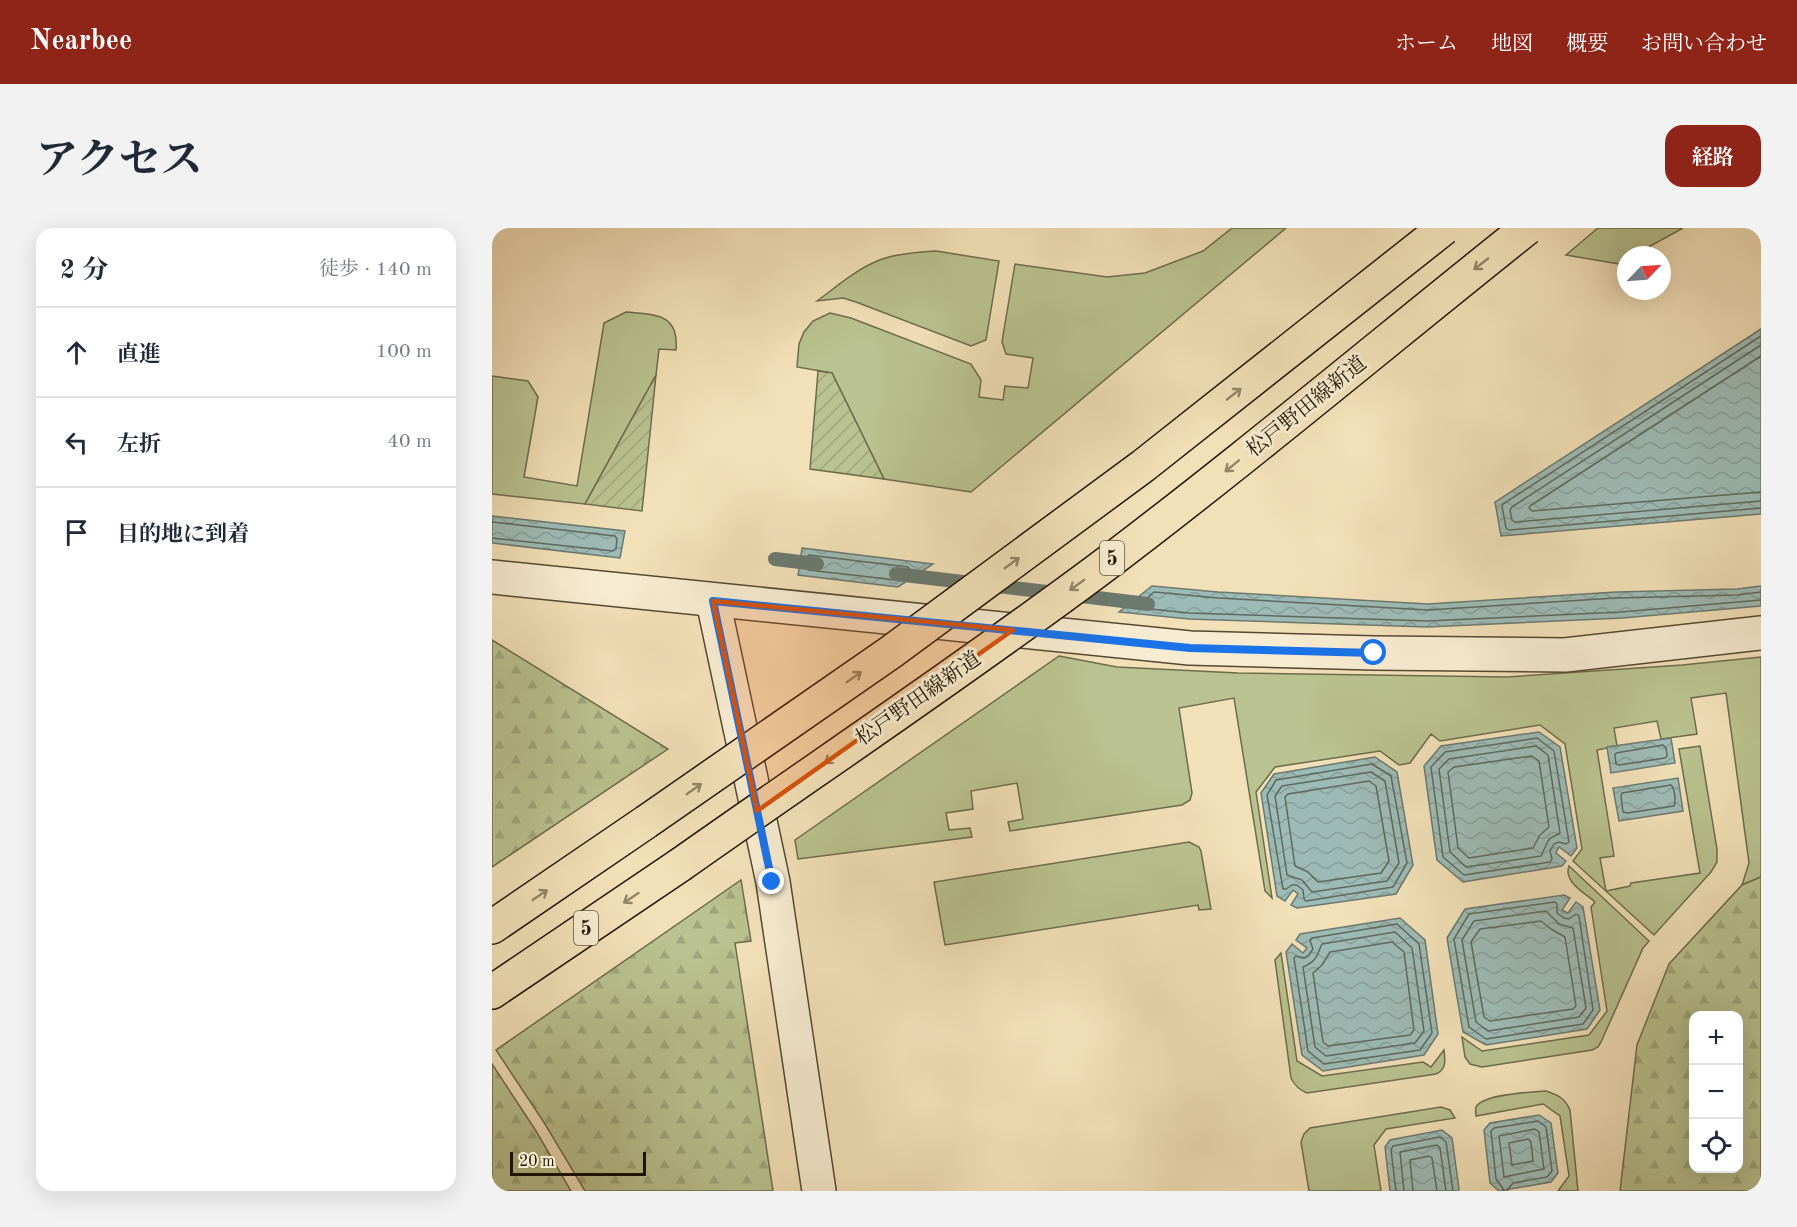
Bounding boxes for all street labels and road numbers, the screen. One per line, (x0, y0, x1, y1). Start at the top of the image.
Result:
street label: 松戸野田線新道 (1242, 351, 1371, 462)
road number: 5 (1100, 541, 1124, 575)
street label: 松戸野田線新道 (851, 647, 985, 750)
road number: 5 (574, 911, 598, 945)

